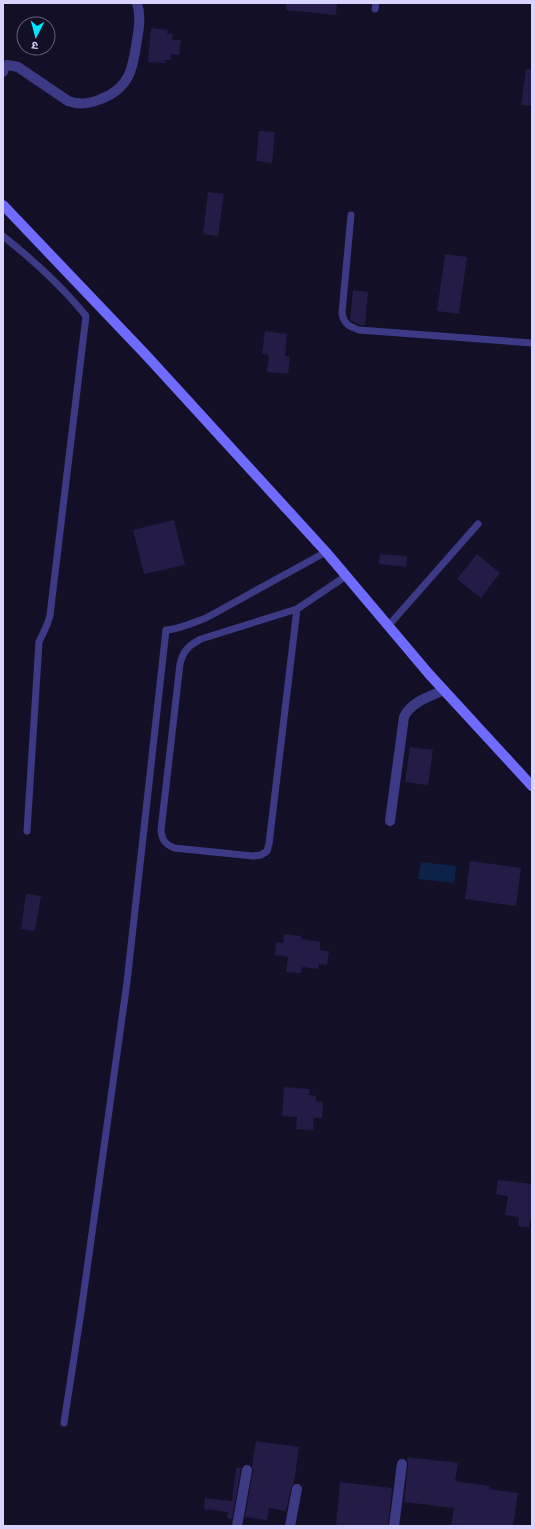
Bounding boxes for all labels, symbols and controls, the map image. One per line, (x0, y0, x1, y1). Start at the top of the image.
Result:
north arrow (16, 16, 56, 56)
text: उ (31, 39, 39, 52)

